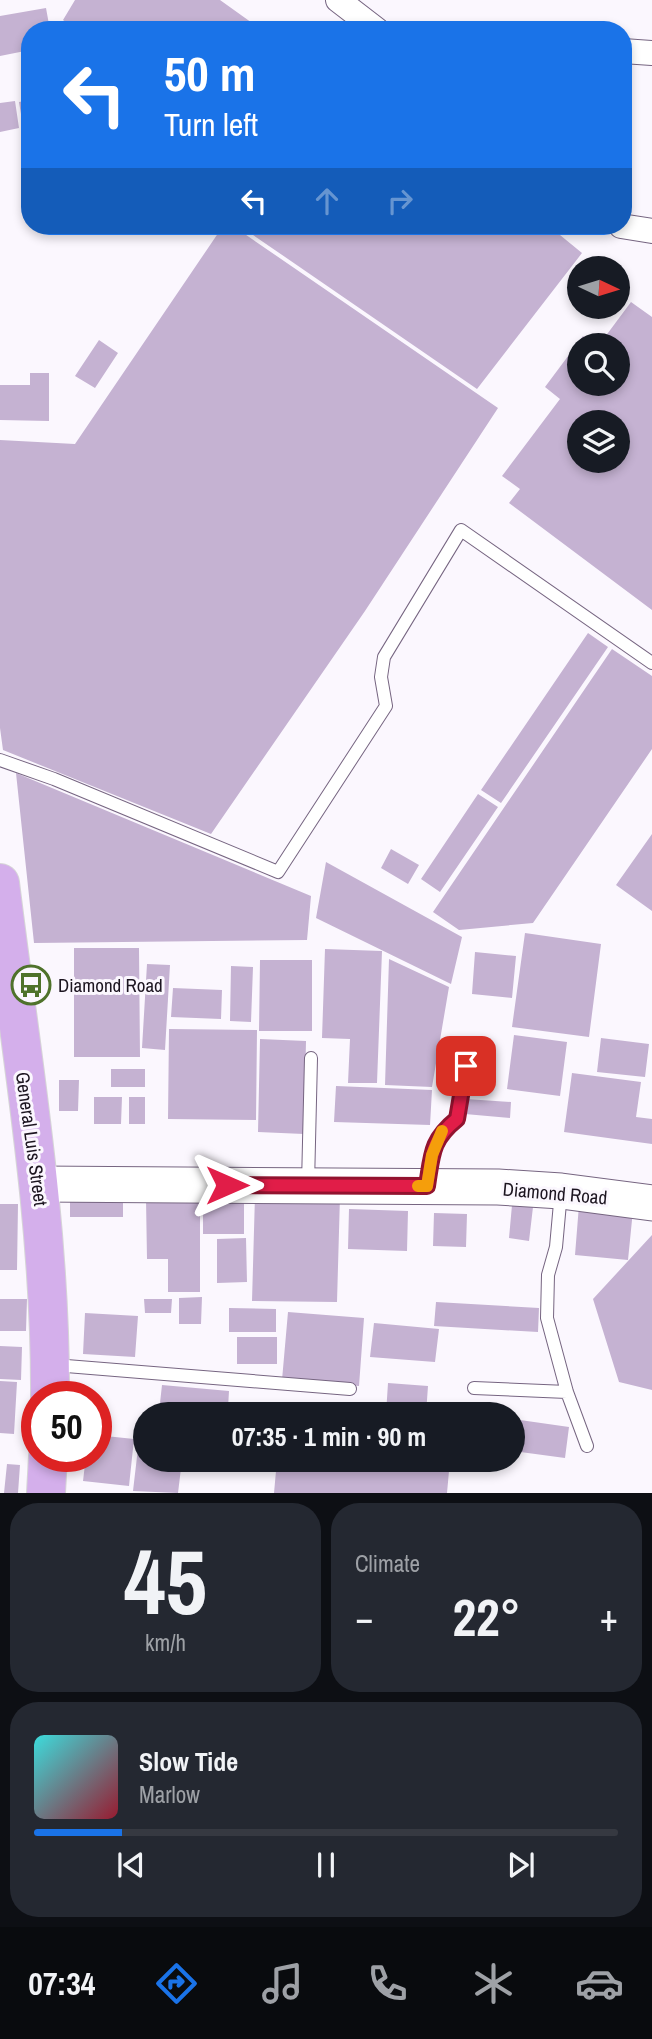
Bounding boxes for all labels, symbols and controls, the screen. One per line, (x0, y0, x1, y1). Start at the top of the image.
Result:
text: 50 m (164, 40, 256, 106)
icon: left (49, 49, 140, 140)
text: Turn left (164, 103, 258, 146)
icon: left (235, 182, 273, 220)
icon: ahead (308, 182, 346, 220)
icon: right (381, 182, 419, 220)
north arrow (567, 256, 630, 318)
map controls (567, 256, 630, 473)
button: search (567, 333, 630, 396)
button: layers (567, 410, 630, 473)
bus stop icon: Diamond Road (10, 964, 52, 1006)
place label: Diamond Road (58, 972, 163, 998)
pin (436, 1036, 496, 1096)
icon: arrive (447, 1047, 485, 1085)
street label: General Luis Street (10, 1070, 54, 1208)
position arrow (190, 1148, 264, 1222)
street label: Diamond Road (502, 1175, 608, 1211)
speed limit sign: 50 (21, 1381, 112, 1472)
text: 07:35 · 1 min · 90 m (232, 1419, 426, 1454)
text: 45 (124, 1520, 207, 1642)
text: Climate (355, 1548, 420, 1579)
text: 22° (452, 1582, 521, 1652)
text: − (355, 1592, 373, 1643)
text: + (600, 1592, 618, 1643)
text: km/h (145, 1627, 186, 1658)
text: Slow Tide (139, 1744, 238, 1779)
text: Marlow (139, 1779, 200, 1810)
icon: previous (112, 1846, 150, 1884)
icon: pause (307, 1846, 345, 1884)
icon: next (502, 1846, 540, 1884)
icon: directions (152, 1959, 201, 2008)
icon: music (258, 1959, 307, 2008)
icon: phone (363, 1959, 412, 2008)
icon: climate (469, 1959, 518, 2008)
icon: car (575, 1959, 624, 2008)
text: 07:34 (28, 1962, 95, 2005)

